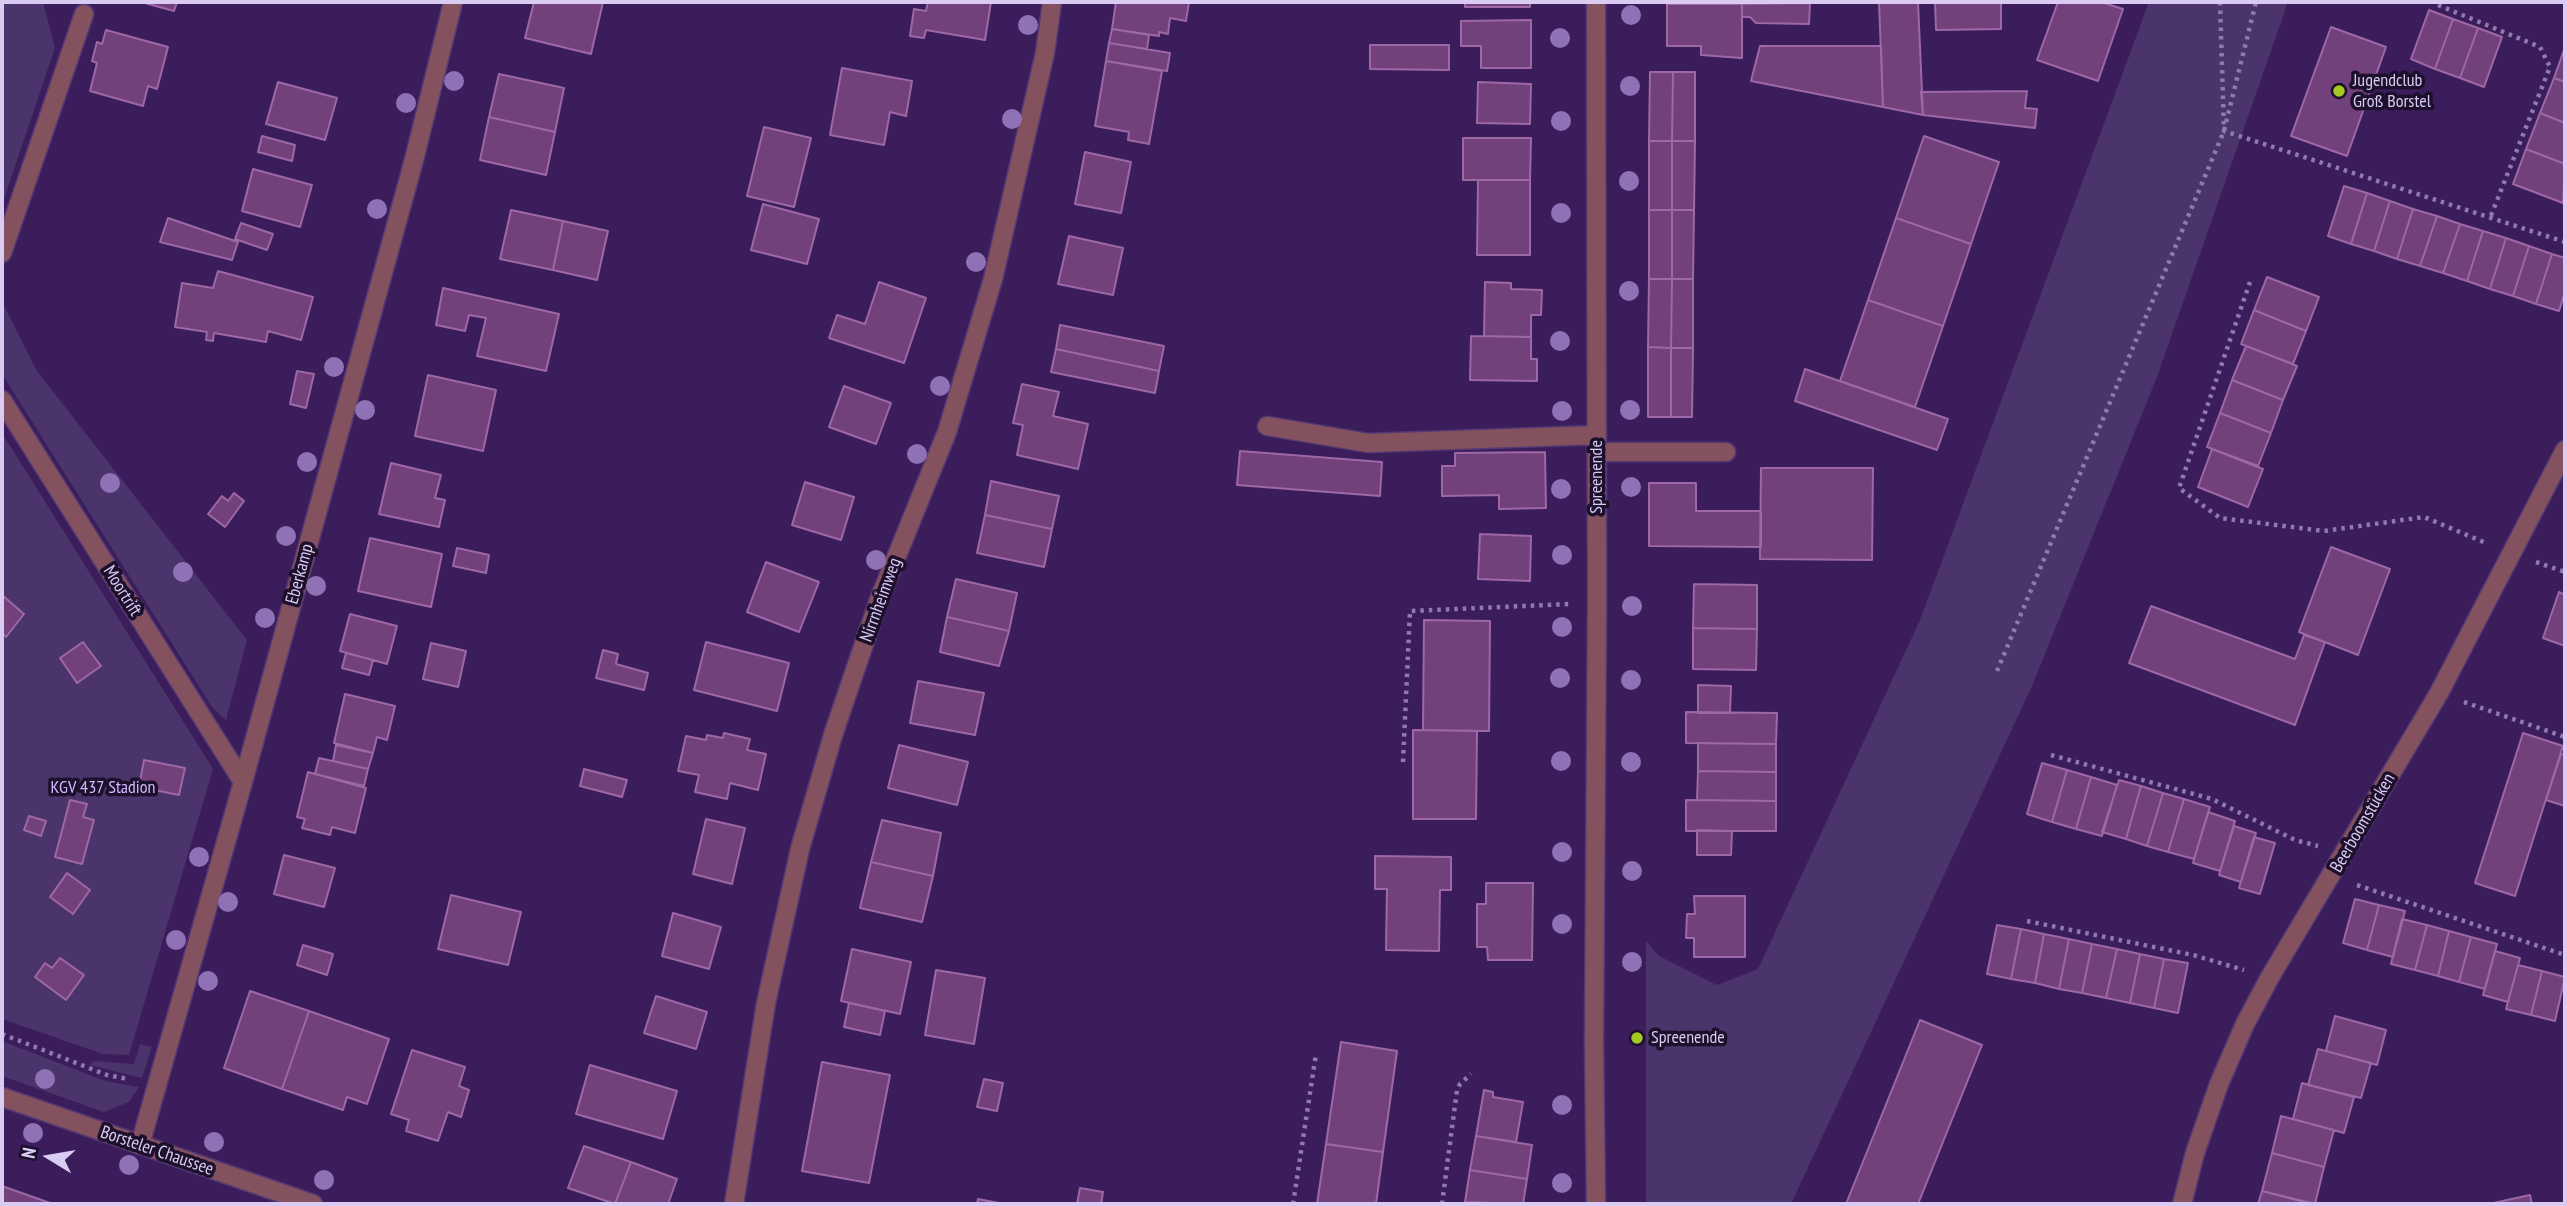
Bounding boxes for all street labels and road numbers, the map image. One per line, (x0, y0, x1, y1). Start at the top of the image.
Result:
street label: Spreenende (1586, 440, 1608, 514)
street label: Eberkamp (282, 541, 318, 607)
street label: Nirrnheimweg (856, 555, 906, 645)
street label: Moortrift (98, 562, 146, 620)
street label: Beerboomstücken (2326, 770, 2400, 876)
street label: Borsteler Chaussee (98, 1122, 216, 1180)

